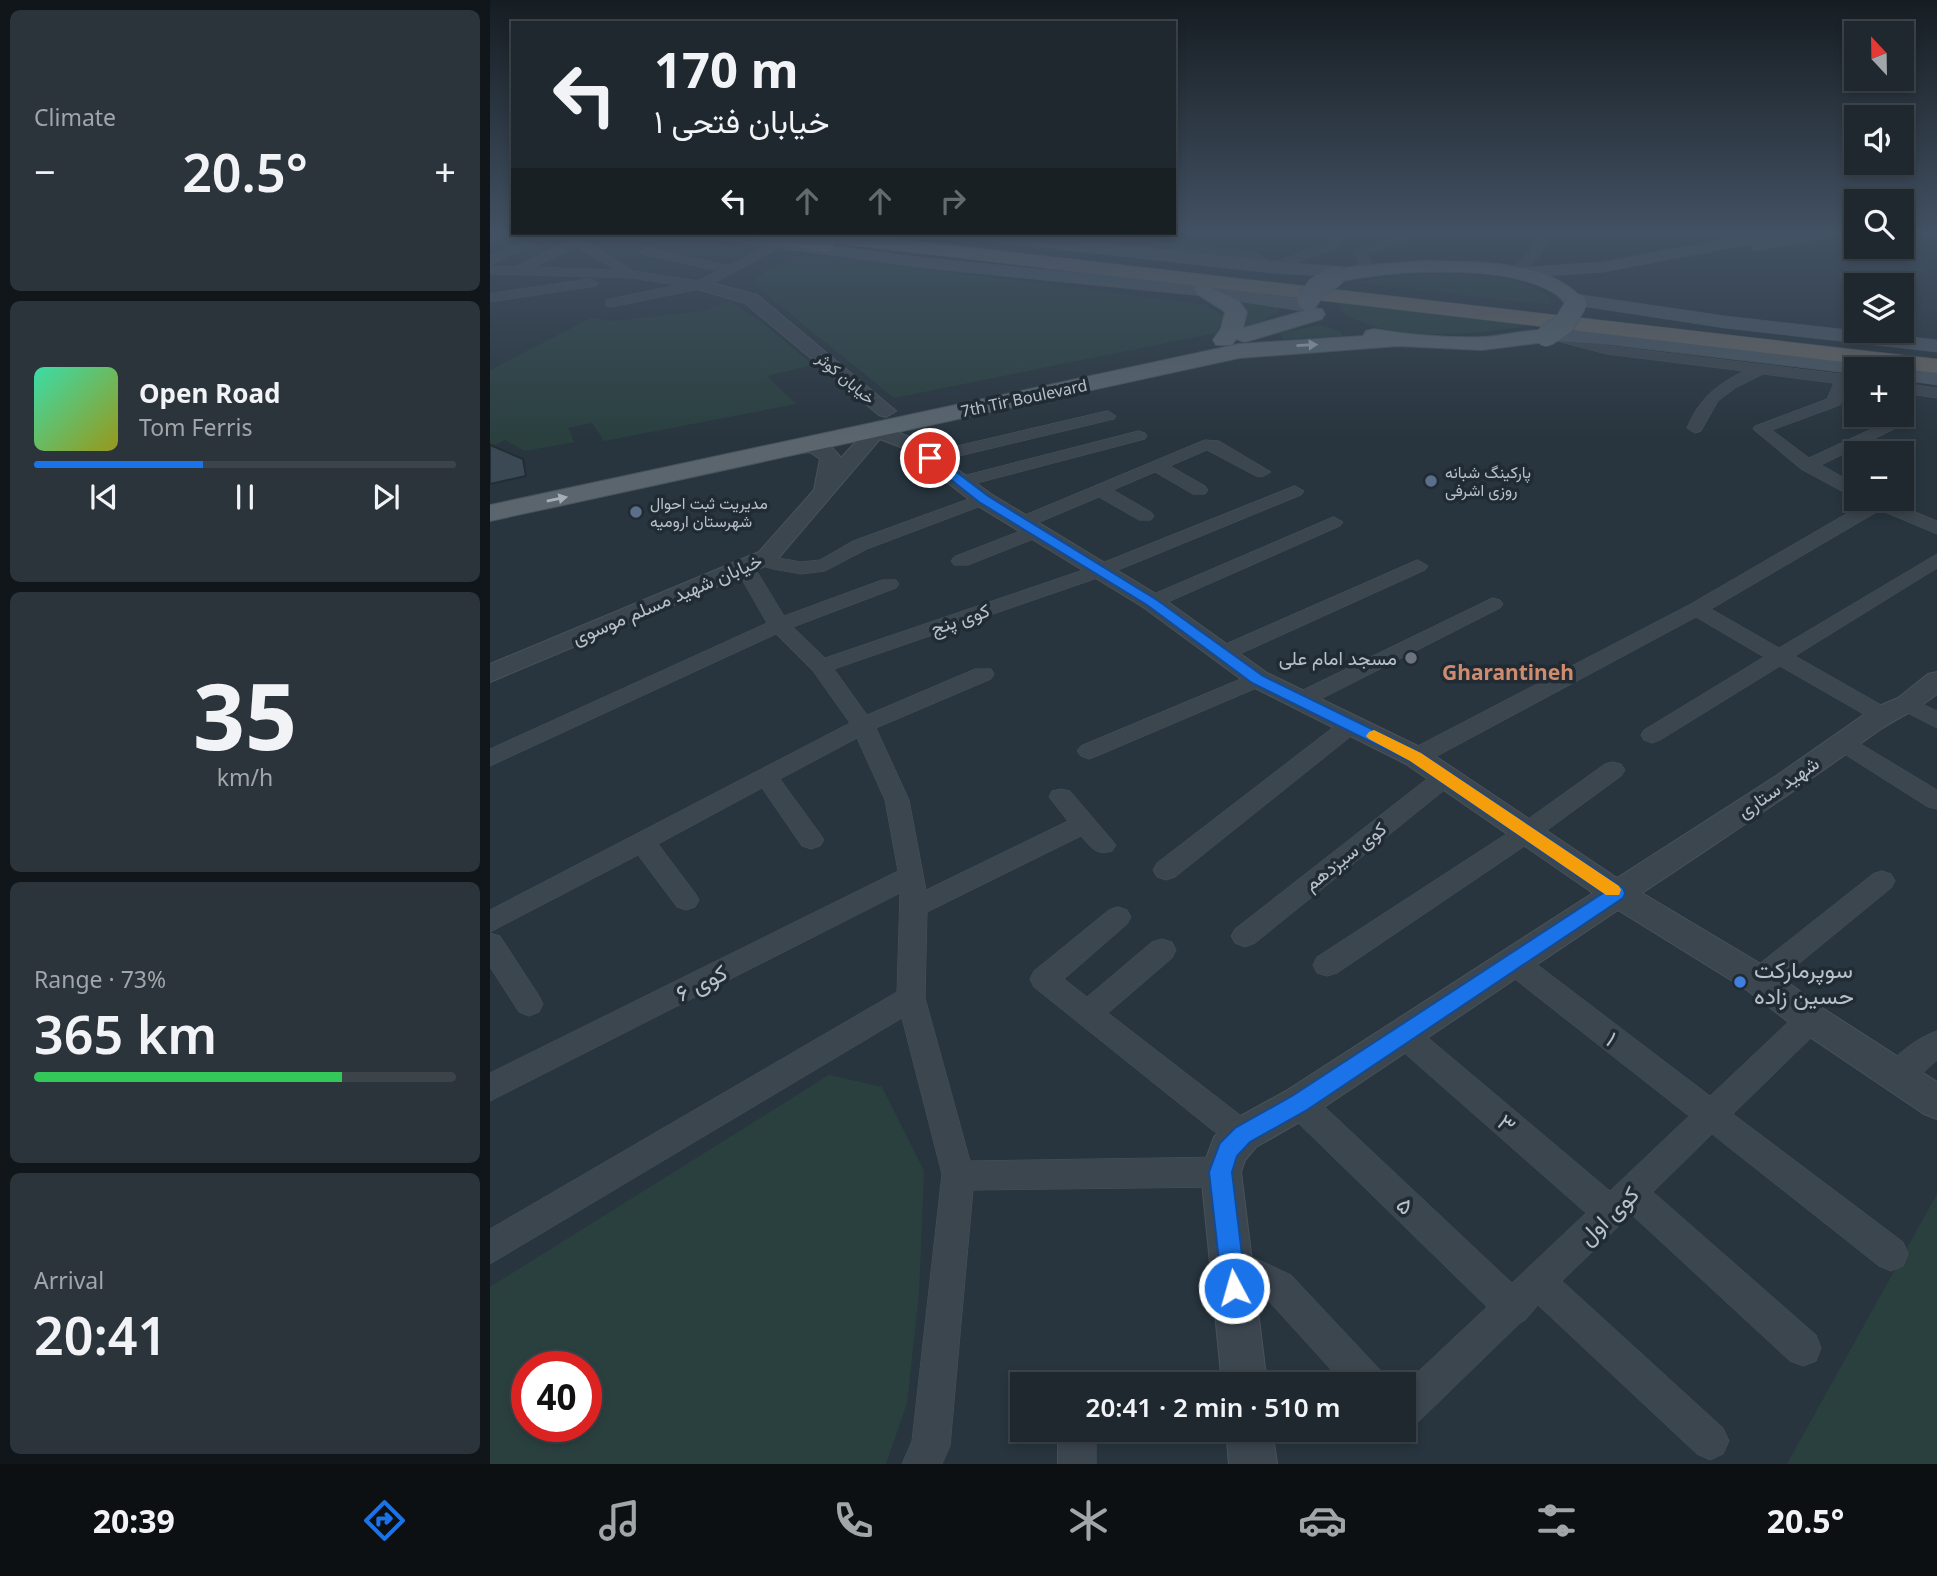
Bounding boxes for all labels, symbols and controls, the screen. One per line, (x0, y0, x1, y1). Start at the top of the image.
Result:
north arrow (1844, 21, 1914, 91)
map controls (1844, 21, 1914, 511)
text: 170 m (654, 36, 799, 102)
icon: left (539, 49, 630, 140)
text: خیابان فتحی ۱ (654, 99, 829, 142)
text: Climate (34, 101, 116, 133)
button: sound (1844, 105, 1914, 175)
text: 20.5° (182, 136, 308, 207)
text: − (34, 145, 56, 197)
text: + (434, 145, 456, 197)
icon: left (715, 182, 753, 220)
icon: ahead (788, 182, 826, 220)
icon: ahead (861, 182, 899, 220)
icon: right (934, 182, 972, 220)
button: search (1844, 189, 1914, 259)
button: layers (1844, 273, 1914, 343)
one-way arrow (1296, 339, 1318, 350)
street label: خیابان کوثر (811, 346, 880, 409)
button: + (1844, 357, 1914, 427)
street label: 7th Tir Boulevard (959, 374, 1089, 422)
text: Open Road (139, 375, 281, 411)
text: Tom Ferris (139, 411, 252, 443)
pin (900, 428, 960, 488)
icon: arrive (911, 439, 949, 477)
button: − (1844, 441, 1914, 511)
place label: پارکینگ شبانه روزی اشرفی (1445, 461, 1531, 501)
marker: پارکینگ شبانه روزی اشرفی (1423, 473, 1439, 489)
icon: previous (85, 478, 123, 516)
icon: pause (226, 478, 264, 516)
icon: next (367, 478, 405, 516)
place label: مدیریت ثبت احوال شهرستان ارومیه (650, 492, 768, 532)
one-way arrow (546, 493, 568, 504)
marker: مدیریت ثبت احوال شهرستان ارومیه (628, 504, 644, 520)
street label: خیابان شهید مسلم موسوی (568, 547, 766, 651)
street label: کوی پنج (927, 597, 993, 642)
place label: مسجد امام علی (1279, 645, 1397, 671)
marker: مسجد امام علی (1403, 650, 1419, 666)
text: 35 (193, 653, 297, 777)
district label: Gharantineh (1442, 658, 1574, 686)
street label: شهید ستاری (1732, 750, 1824, 824)
text: km/h (217, 761, 273, 793)
street label: کوی سیزدهم (1298, 816, 1392, 896)
place label: سوپرمارکت حسین زاده (1754, 953, 1854, 1011)
street label: کوی ۶ (670, 956, 732, 1008)
text: Range · 73% (34, 963, 166, 995)
marker: سوپرمارکت حسین زاده (1732, 974, 1748, 990)
text: 365 km (34, 998, 217, 1069)
street label: ۱ (1600, 1023, 1624, 1053)
street label: ۳ (1491, 1106, 1523, 1140)
street label: کوی اول (1571, 1178, 1645, 1252)
street label: ۵ (1390, 1189, 1422, 1221)
position arrow (1197, 1251, 1271, 1325)
text: Arrival (34, 1264, 104, 1296)
text: 20:41 (34, 1299, 167, 1370)
speed limit sign: 40 (511, 1351, 602, 1442)
text: 20:41 · 2 min · 510 m (1086, 1389, 1340, 1425)
icon: directions (360, 1496, 409, 1545)
icon: music (595, 1496, 644, 1545)
icon: phone (829, 1496, 878, 1545)
icon: climate (1064, 1496, 1113, 1545)
icon: car (1298, 1496, 1347, 1545)
icon: filters (1532, 1496, 1581, 1545)
text: 20:39 (93, 1499, 175, 1542)
text: 20.5° (1767, 1499, 1844, 1542)

